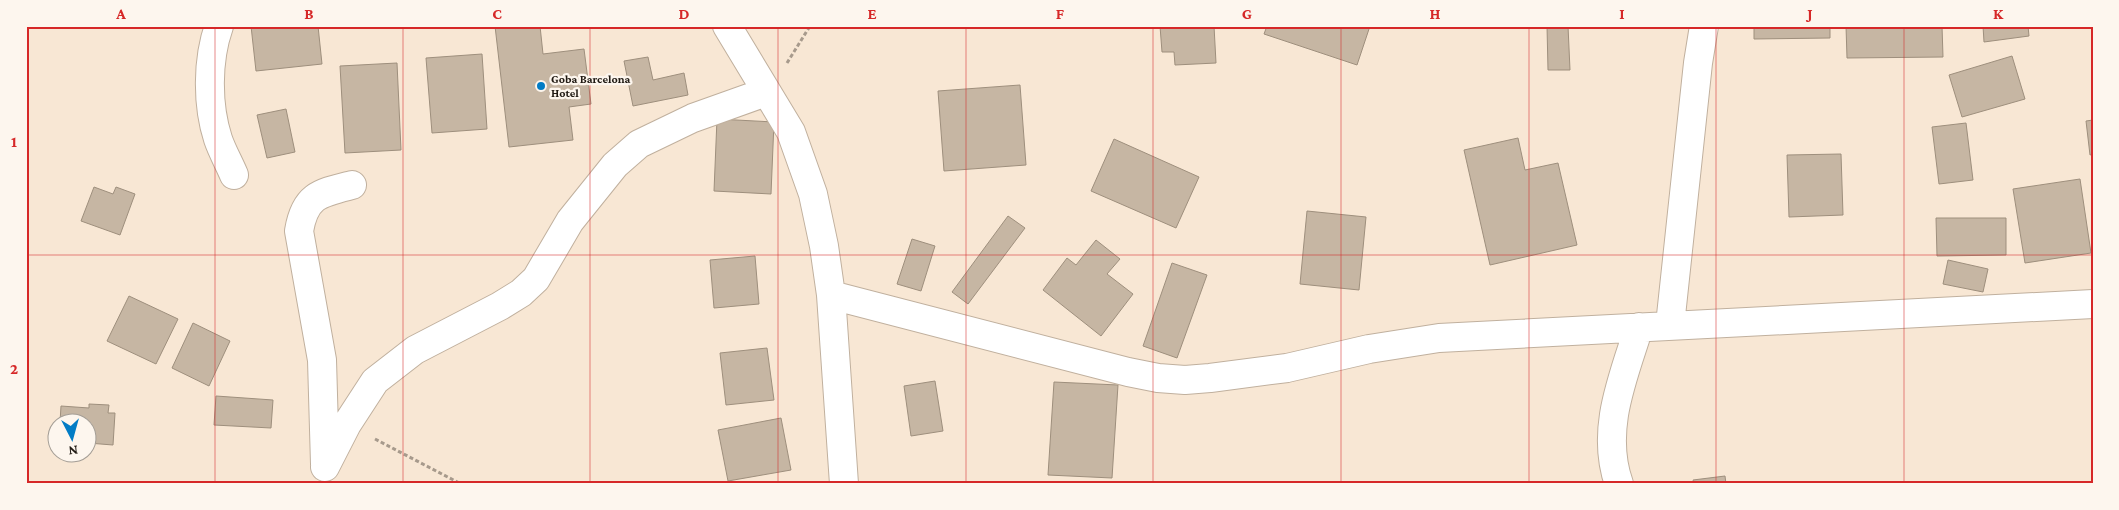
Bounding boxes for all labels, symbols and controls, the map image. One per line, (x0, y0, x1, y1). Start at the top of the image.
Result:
text: A (115, 5, 126, 22)
text: B (304, 5, 314, 22)
text: C (492, 5, 502, 22)
text: D (678, 5, 690, 22)
text: E (867, 5, 877, 22)
text: F (1056, 5, 1065, 22)
text: G (1242, 5, 1252, 22)
text: H (1430, 5, 1441, 22)
text: I (1619, 5, 1625, 22)
text: J (1805, 5, 1813, 22)
text: K (1993, 5, 2004, 22)
place label: Goba Barcelona Hotel (551, 72, 631, 100)
marker: Goba Barcelona Hotel (535, 80, 547, 92)
text: 1 (11, 133, 17, 150)
text: 2 (10, 360, 18, 377)
north arrow (48, 412, 98, 462)
text: N (67, 442, 79, 459)

